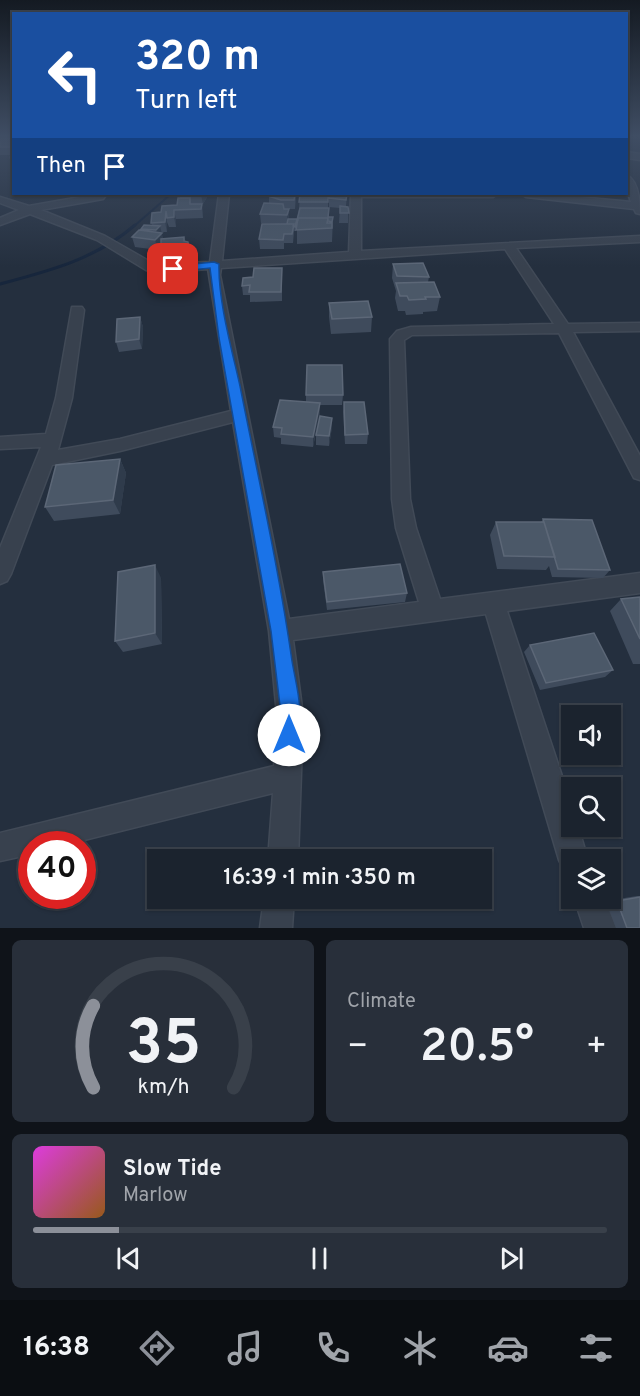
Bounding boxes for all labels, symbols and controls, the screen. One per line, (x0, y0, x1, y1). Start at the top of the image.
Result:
text: 320 m (135, 32, 260, 85)
icon: left (36, 36, 114, 114)
text: Turn left (135, 84, 237, 118)
icon: arrive (98, 150, 131, 183)
text: Then (36, 153, 86, 180)
pin (147, 243, 198, 294)
icon: arrive (156, 252, 189, 285)
position arrow (257, 703, 321, 767)
map controls (561, 705, 621, 909)
button: sound (561, 705, 621, 765)
button: search (561, 777, 621, 837)
speed limit sign: 40 (18, 831, 96, 909)
button: layers (561, 849, 621, 909)
text: 16:39 · 1 min · 350 m (223, 865, 416, 892)
text: Climate (347, 989, 416, 1015)
text: 35 (125, 1007, 201, 1086)
text: 20.5° (420, 1020, 534, 1077)
text: − (347, 1027, 368, 1069)
text: + (586, 1027, 607, 1069)
text: km/h (137, 1074, 189, 1101)
text: Slow Tide (123, 1156, 222, 1183)
text: Marlow (123, 1183, 187, 1209)
icon: previous (112, 1242, 145, 1275)
icon: pause (303, 1242, 336, 1275)
icon: next (495, 1242, 528, 1275)
icon: directions (136, 1327, 178, 1369)
icon: music (224, 1327, 266, 1369)
icon: phone (312, 1327, 354, 1369)
icon: climate (399, 1327, 441, 1369)
icon: car (487, 1327, 529, 1369)
icon: filters (575, 1327, 617, 1369)
text: 16:38 (23, 1331, 90, 1365)

